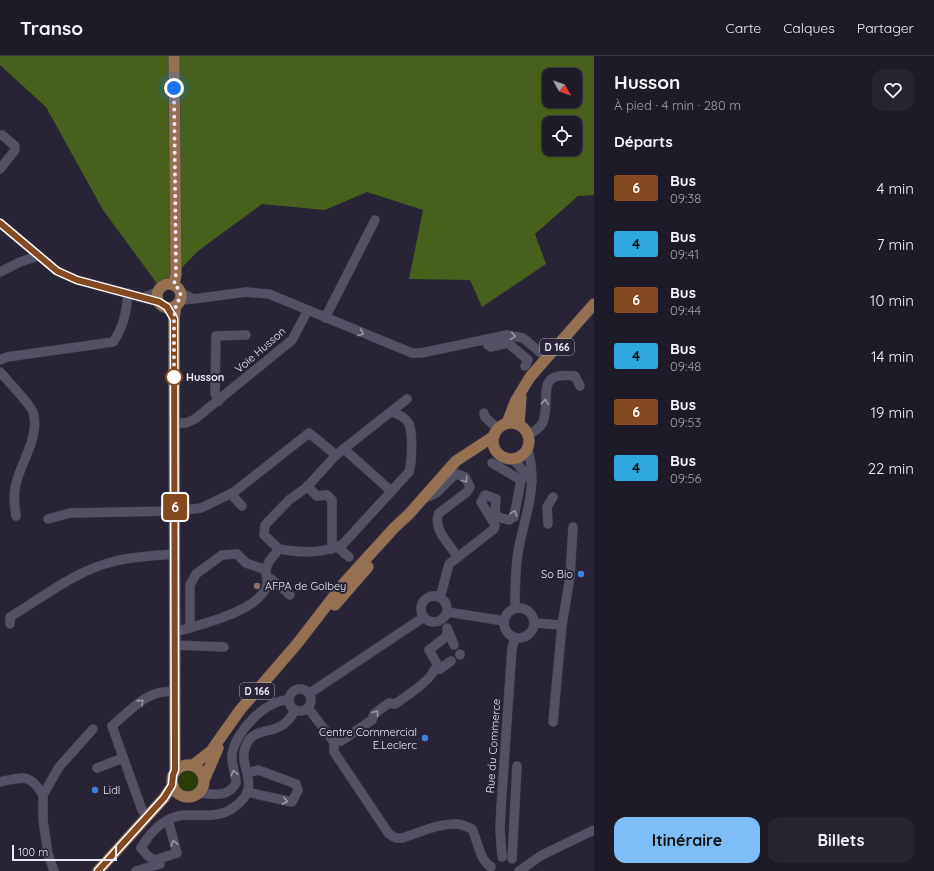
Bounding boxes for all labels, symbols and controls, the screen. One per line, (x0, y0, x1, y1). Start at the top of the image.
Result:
text: Transo (20, 16, 83, 40)
text: Carte (726, 19, 761, 37)
text: Calques (783, 19, 835, 37)
text: Partager (857, 19, 914, 37)
north arrow (542, 68, 582, 108)
map controls (542, 68, 582, 156)
button: heart (872, 69, 914, 111)
text: Husson (614, 70, 680, 94)
your location (164, 78, 184, 98)
text: À pied · 4 min · 280 m (614, 97, 741, 113)
button: locate (542, 116, 582, 156)
text: Départs (614, 132, 673, 151)
text: Bus (670, 171, 696, 190)
text: 6 (632, 179, 640, 197)
text: 4 min (876, 179, 914, 198)
text: 09:38 (670, 190, 701, 206)
text: Bus (670, 227, 696, 246)
text: 4 (632, 235, 640, 253)
text: 7 min (877, 235, 914, 254)
text: 09:41 (670, 246, 699, 262)
text: Bus (670, 283, 696, 302)
text: 6 (632, 291, 640, 309)
text: 10 min (870, 291, 914, 310)
text: 09:44 (670, 302, 701, 318)
street label: Voie Husson (232, 324, 288, 376)
one-way arrow (357, 328, 365, 336)
one-way arrow (510, 331, 516, 340)
road number: D 166 (540, 339, 574, 355)
text: Bus (670, 339, 696, 358)
text: 4 (632, 347, 640, 365)
text: 14 min (871, 347, 914, 366)
text: 09:48 (670, 358, 701, 374)
marker: Husson (165, 368, 183, 386)
place label: Husson (186, 370, 224, 384)
text: Bus (670, 395, 696, 414)
one-way arrow (541, 399, 550, 405)
text: 6 (632, 403, 640, 421)
text: 19 min (870, 403, 914, 422)
text: 09:53 (670, 414, 701, 430)
text: Bus (670, 451, 696, 470)
text: 4 (632, 459, 640, 477)
text: 22 min (868, 459, 914, 478)
text: 09:56 (670, 470, 702, 486)
one-way arrow (460, 476, 467, 483)
line badge: 6 (162, 494, 188, 520)
text: 6 (171, 498, 179, 516)
one-way arrow (509, 510, 518, 517)
place label: So Bio (541, 567, 573, 581)
marker: So Bio (576, 569, 586, 579)
place label: AFPA de Golbey (265, 579, 346, 593)
marker: AFPA de Golbey (252, 581, 262, 591)
road number: D 166 (240, 683, 274, 699)
street label: Rue du Commerce (483, 698, 503, 794)
one-way arrow (136, 699, 144, 707)
one-way arrow (371, 711, 378, 718)
place label: Centre Commercial E.Leclerc (319, 725, 417, 752)
marker: Centre Commercial E.Leclerc (420, 733, 430, 743)
one-way arrow (231, 770, 239, 776)
place label: Lidl (103, 783, 120, 797)
marker: Lidl (90, 785, 100, 795)
one-way arrow (282, 796, 288, 804)
button: Itinéraire (614, 817, 760, 863)
button: Billets (768, 817, 914, 863)
one-way arrow (170, 840, 179, 847)
scale bar (12, 843, 117, 862)
text: 100 m (18, 845, 48, 859)

